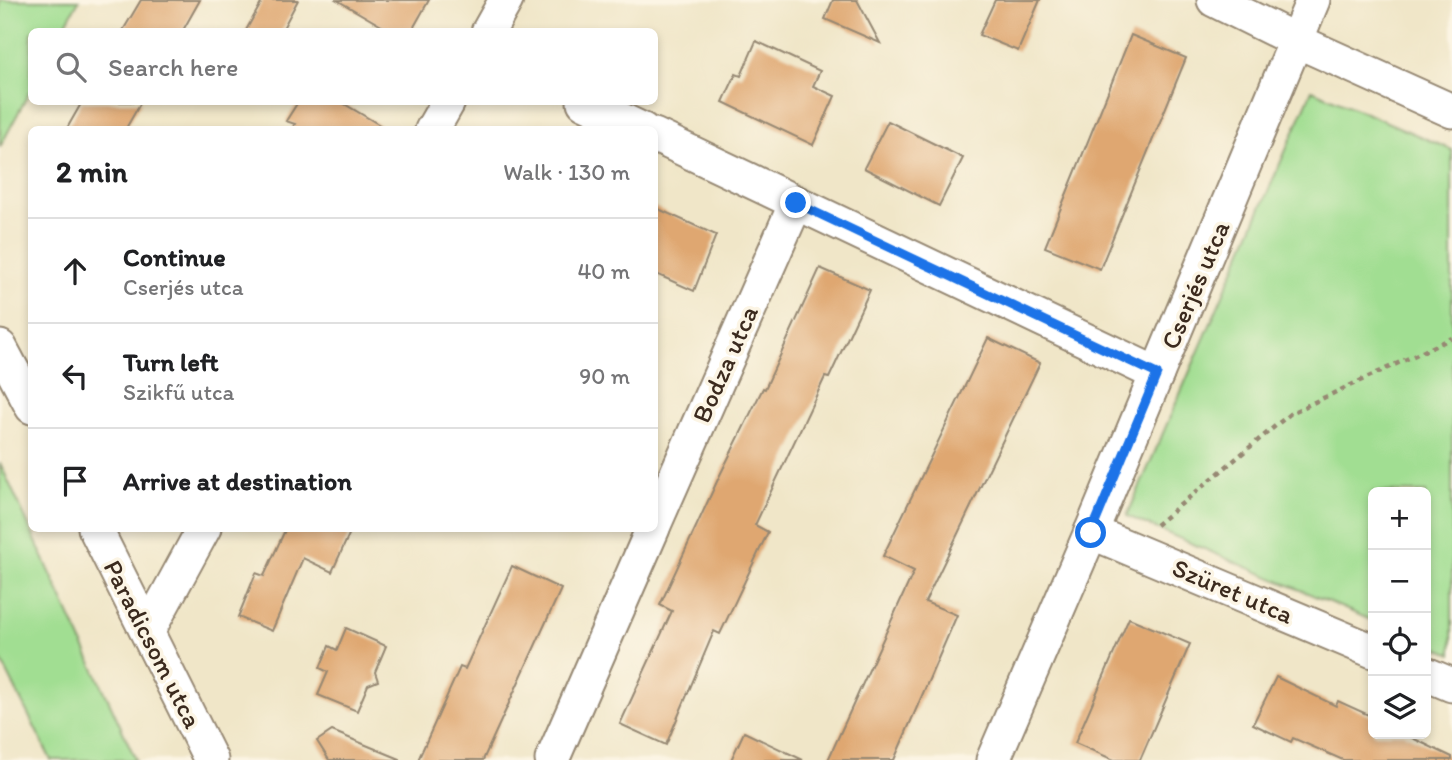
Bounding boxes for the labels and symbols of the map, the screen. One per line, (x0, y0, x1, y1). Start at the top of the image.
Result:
route end (780, 187, 811, 218)
street label: Cserjés utca (1154, 216, 1237, 354)
street label: Bodza utca (685, 300, 765, 428)
route start (1075, 517, 1106, 548)
street label: Szüret utca (1168, 551, 1299, 631)
street label: Paradicsom utca (97, 554, 209, 734)

